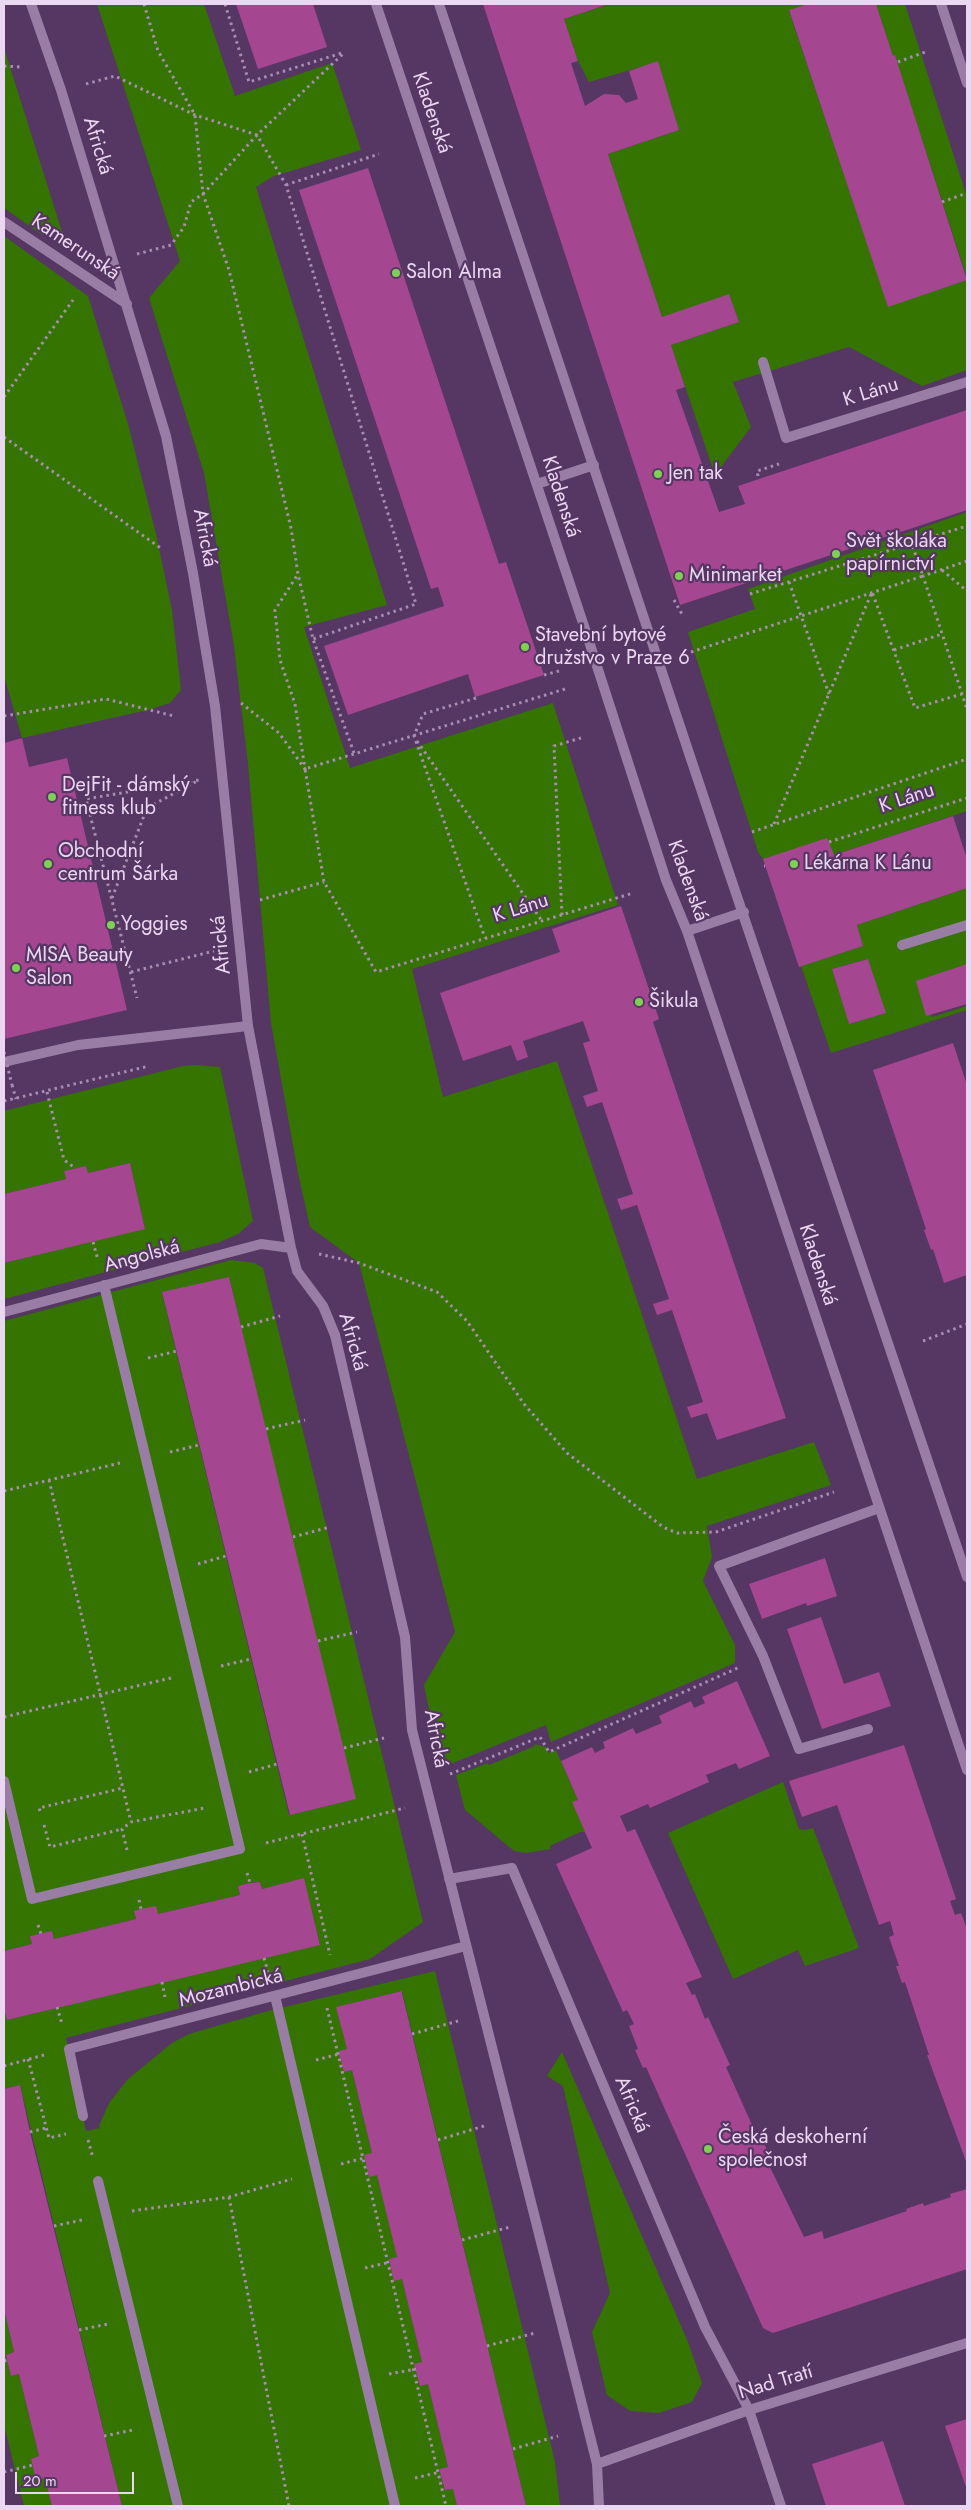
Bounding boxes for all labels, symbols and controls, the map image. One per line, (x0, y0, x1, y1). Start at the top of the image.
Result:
street label: Kladenská (406, 69, 456, 157)
street label: Africká (77, 114, 117, 178)
street label: Kamerunská (26, 210, 124, 286)
place label: Salon Alma (406, 261, 502, 285)
marker: Salon Alma (390, 267, 402, 279)
street label: K Lánu (840, 373, 902, 413)
street label: Kladenská (536, 453, 584, 541)
place label: Jen tak (668, 462, 723, 486)
marker: Jen tak (652, 468, 664, 480)
street label: Africká (187, 507, 221, 569)
place label: Svět školáka papírnictví (846, 530, 947, 577)
marker: Svět školáka papírnictví (830, 548, 842, 560)
place label: Minimarket (689, 564, 782, 588)
marker: Minimarket (673, 570, 685, 582)
place label: Stavební bytové družstvo v Praze 6 (535, 624, 690, 671)
marker: Stavební bytové družstvo v Praze 6 (519, 641, 531, 653)
place label: DejFit - dámský fitness klub (62, 774, 190, 821)
street label: K Lánu (876, 779, 938, 819)
marker: DejFit - dámský fitness klub (46, 791, 58, 803)
street label: Kladenská (661, 837, 713, 925)
place label: Obchodní centrum Šárka (58, 840, 178, 887)
place label: Lékárna K Lánu (804, 852, 932, 876)
marker: Obchodní centrum Šárka (42, 858, 54, 870)
marker: Lékárna K Lánu (788, 858, 800, 870)
street label: K Lánu (490, 889, 552, 929)
place label: Yoggies (121, 913, 187, 937)
street label: Africká (207, 914, 237, 976)
marker: Yoggies (105, 919, 117, 931)
place label: MISA Beauty Salon (26, 944, 132, 991)
marker: MISA Beauty Salon (10, 962, 22, 974)
place label: Šikula (649, 990, 698, 1014)
marker: Šikula (633, 996, 645, 1008)
street label: Kladenská (793, 1221, 841, 1309)
street label: Angolská (102, 1235, 182, 1279)
street label: Africká (332, 1310, 372, 1374)
street label: Africká (418, 1708, 452, 1770)
street label: Mozambická (177, 1965, 285, 2013)
street label: Africká (608, 2073, 654, 2137)
place label: Česká deskoherní společnost (718, 2126, 867, 2173)
marker: Česká deskoherní společnost (702, 2143, 714, 2155)
street label: Nad Tratí (736, 2360, 816, 2406)
scale bar (18, 2462, 136, 2494)
text: 20 m (23, 2470, 57, 2492)

